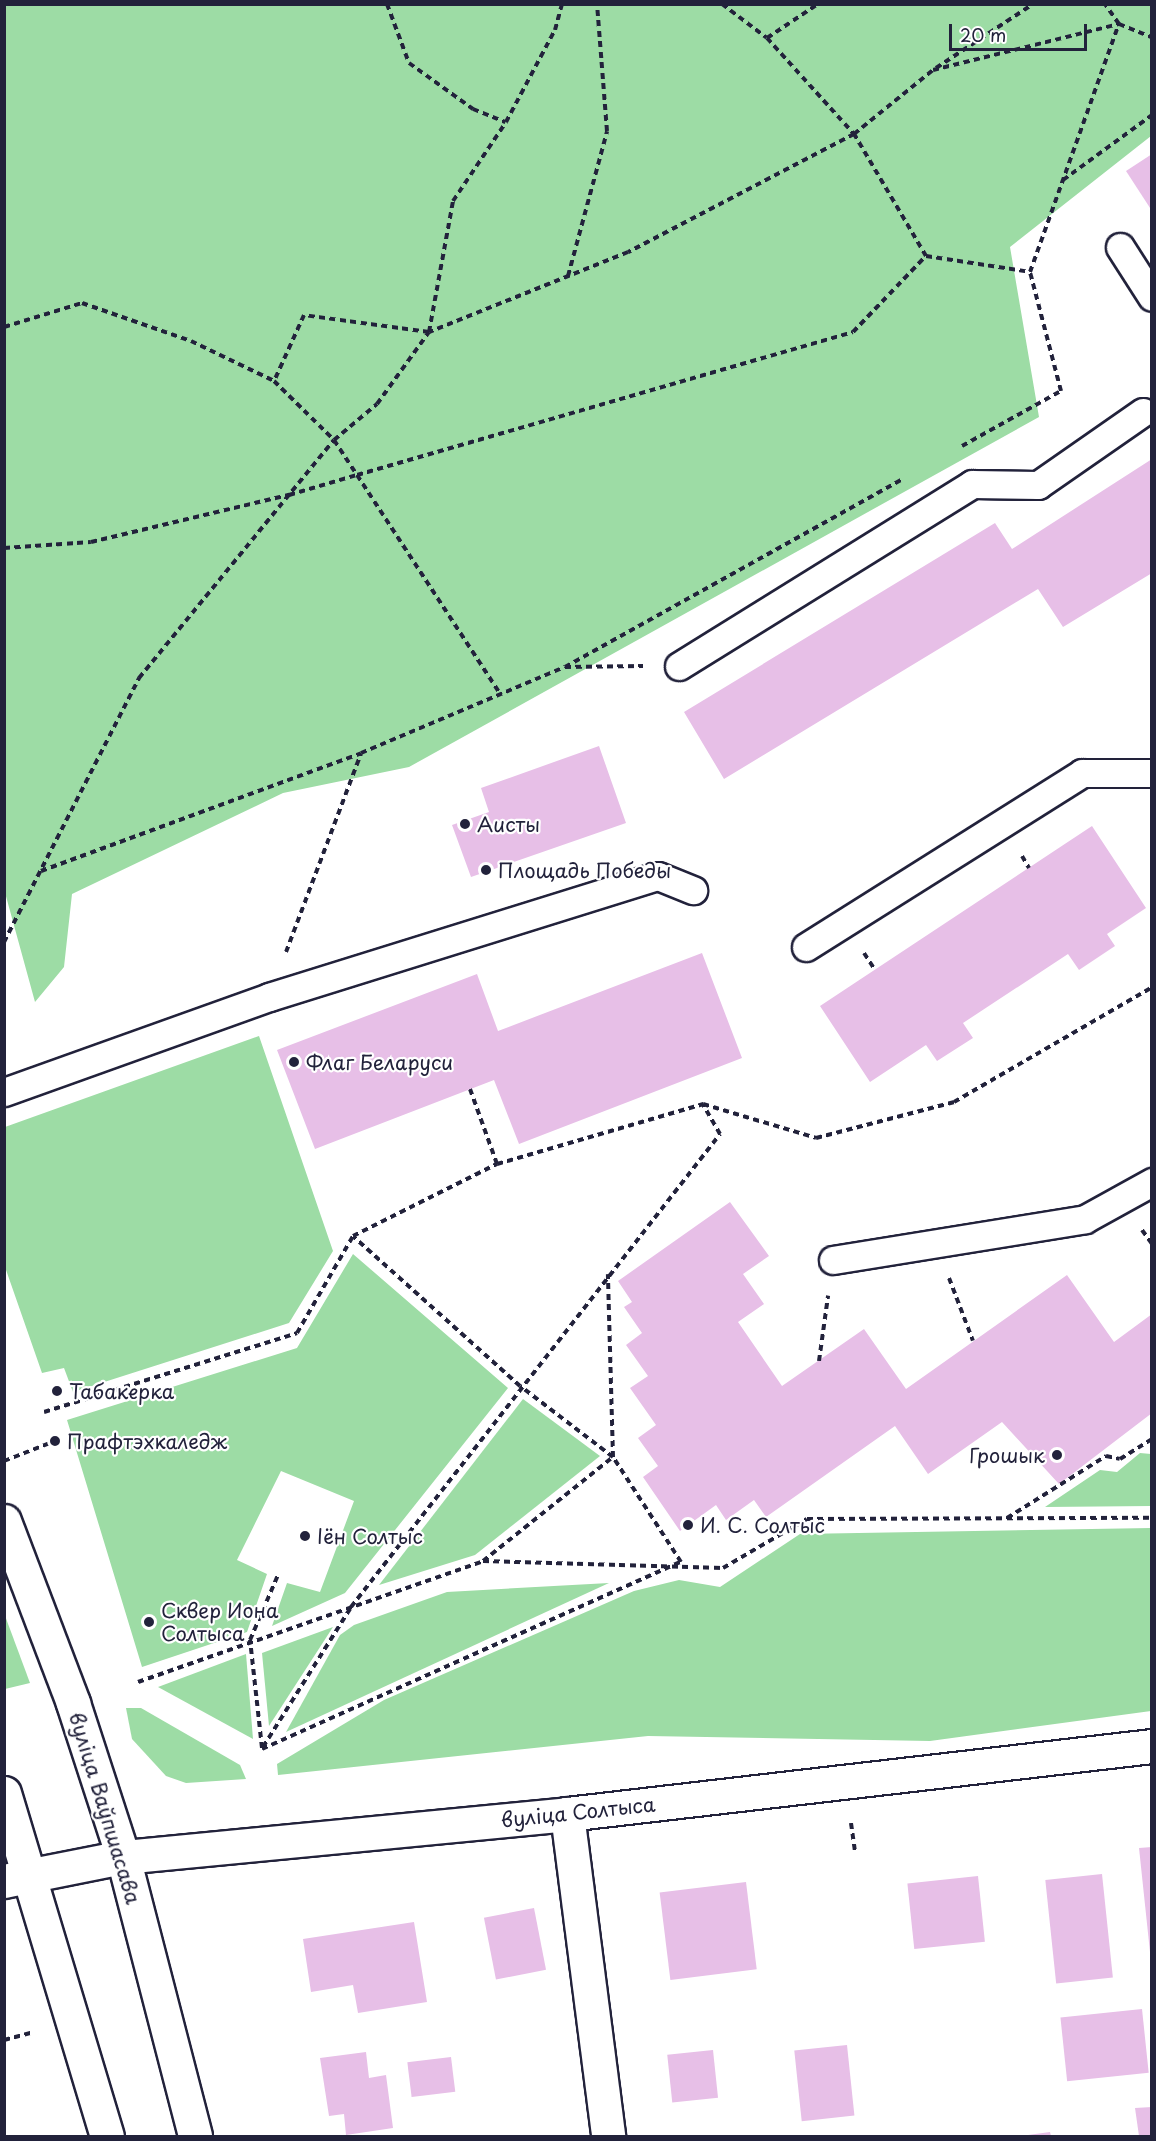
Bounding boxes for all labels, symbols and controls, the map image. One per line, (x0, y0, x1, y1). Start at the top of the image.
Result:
scale bar (952, 12, 1090, 50)
text: 20 m (960, 21, 1006, 48)
place label: Аисты (477, 812, 540, 836)
marker: Аисты (458, 817, 472, 831)
place label: Площадь Победы (498, 858, 671, 882)
marker: Площадь Победы (479, 863, 493, 877)
place label: Флаг Беларуси (306, 1050, 453, 1074)
marker: Флаг Беларуси (287, 1055, 301, 1069)
place label: Табакерка (69, 1379, 174, 1403)
marker: Табакерка (50, 1384, 64, 1398)
place label: Прафтэхкаледж (67, 1429, 227, 1453)
marker: Прафтэхкаледж (48, 1434, 62, 1448)
place label: Грошык (969, 1443, 1045, 1467)
marker: Грошык (1050, 1448, 1064, 1462)
place label: И. С. Солтыс (700, 1513, 826, 1537)
marker: И. С. Солтыс (681, 1518, 695, 1532)
place label: Іён Солтыс (317, 1524, 424, 1548)
marker: Іён Солтыс (298, 1529, 312, 1543)
place label: Сквер Иона Солтыса (161, 1598, 279, 1645)
marker: Сквер Иона Солтыса (142, 1615, 156, 1629)
street label: вуліца Ваўпшасава (65, 1710, 145, 1906)
street label: вуліца Солтыса (499, 1792, 657, 1832)

